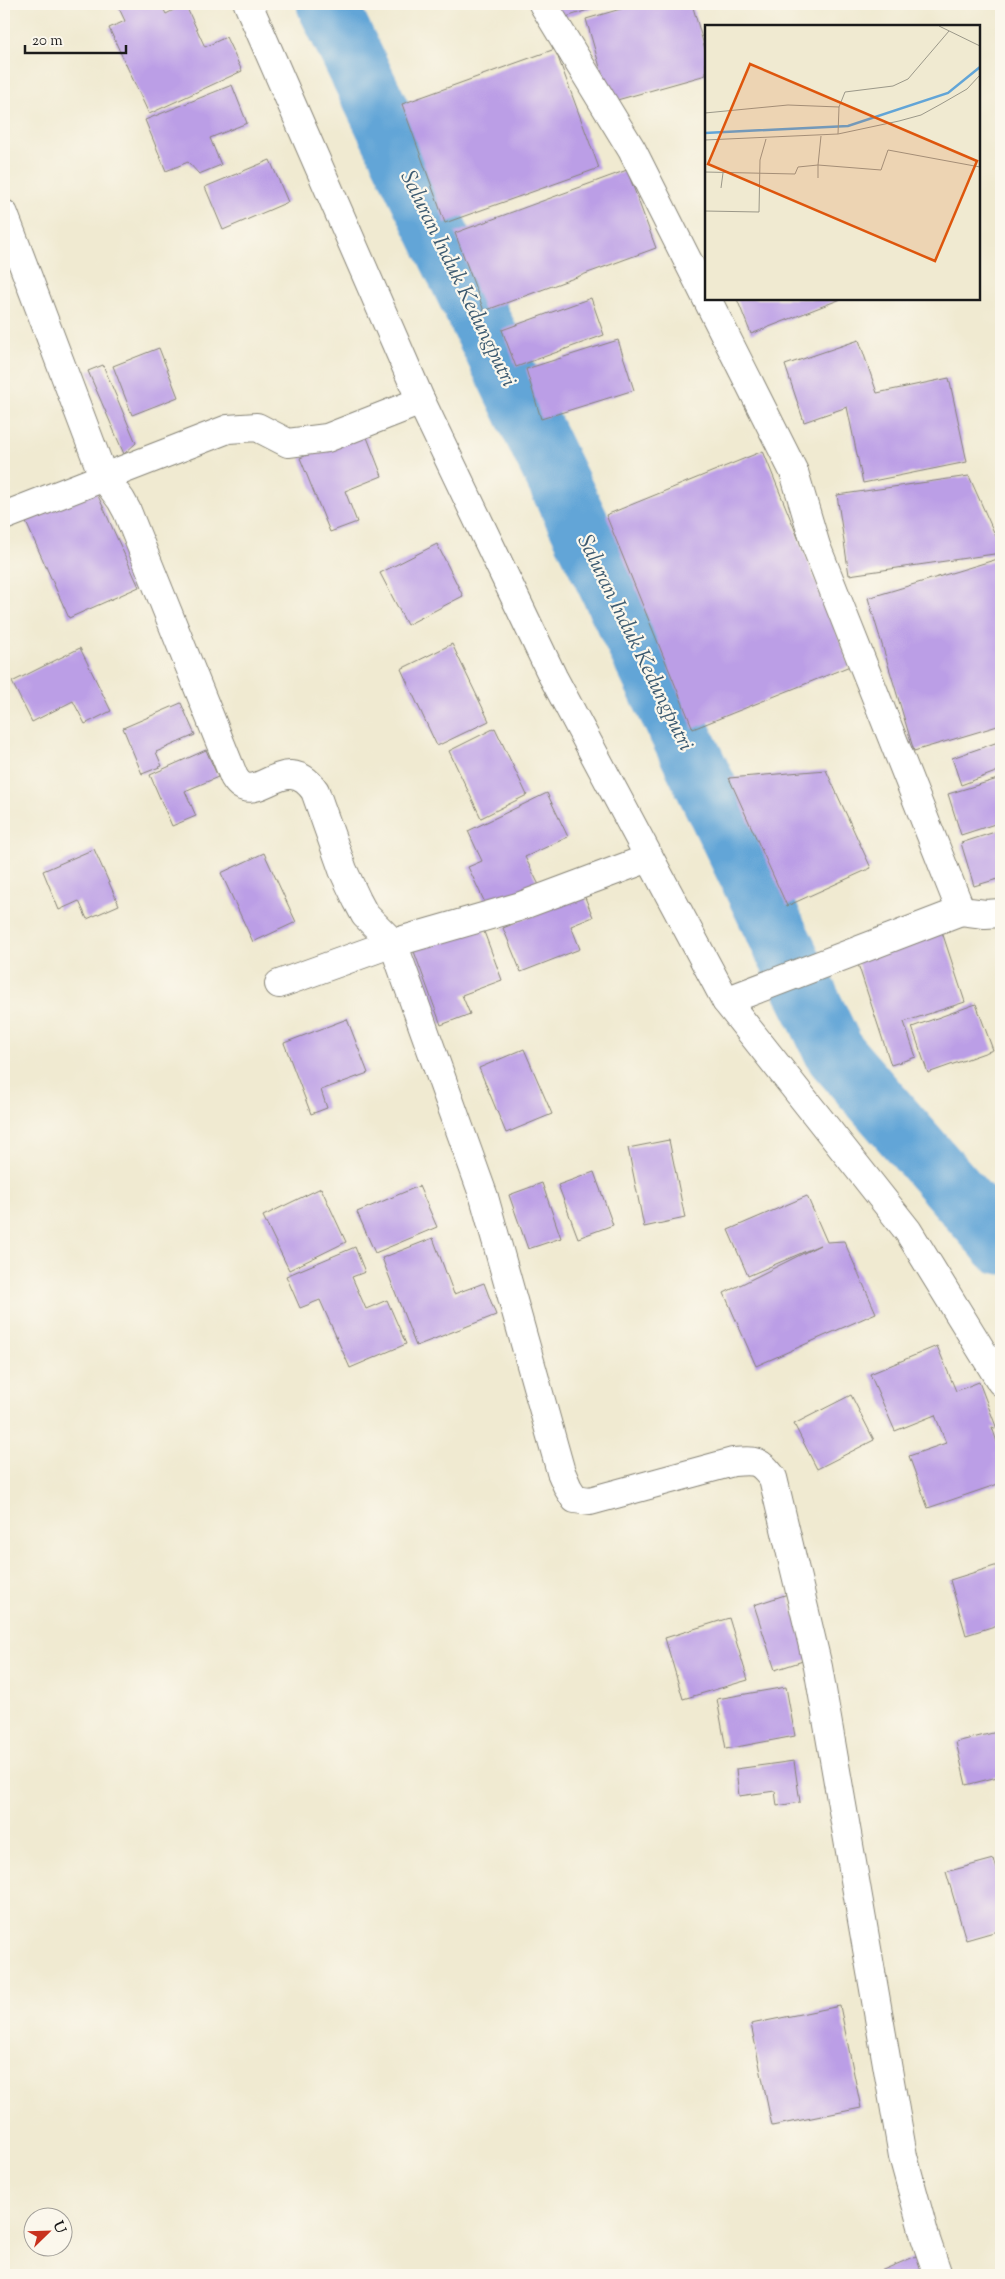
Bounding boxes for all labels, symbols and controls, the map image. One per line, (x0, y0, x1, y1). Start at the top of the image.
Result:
scale bar (25, 22, 126, 54)
inset map (705, 25, 980, 300)
text: 20 m (32, 31, 63, 52)
water label: Saluran Induk Kedungputri (391, 166, 524, 393)
water label: Saluran Induk Kedungputri (568, 530, 701, 757)
north arrow (22, 2206, 72, 2256)
text: U (47, 2219, 70, 2237)

